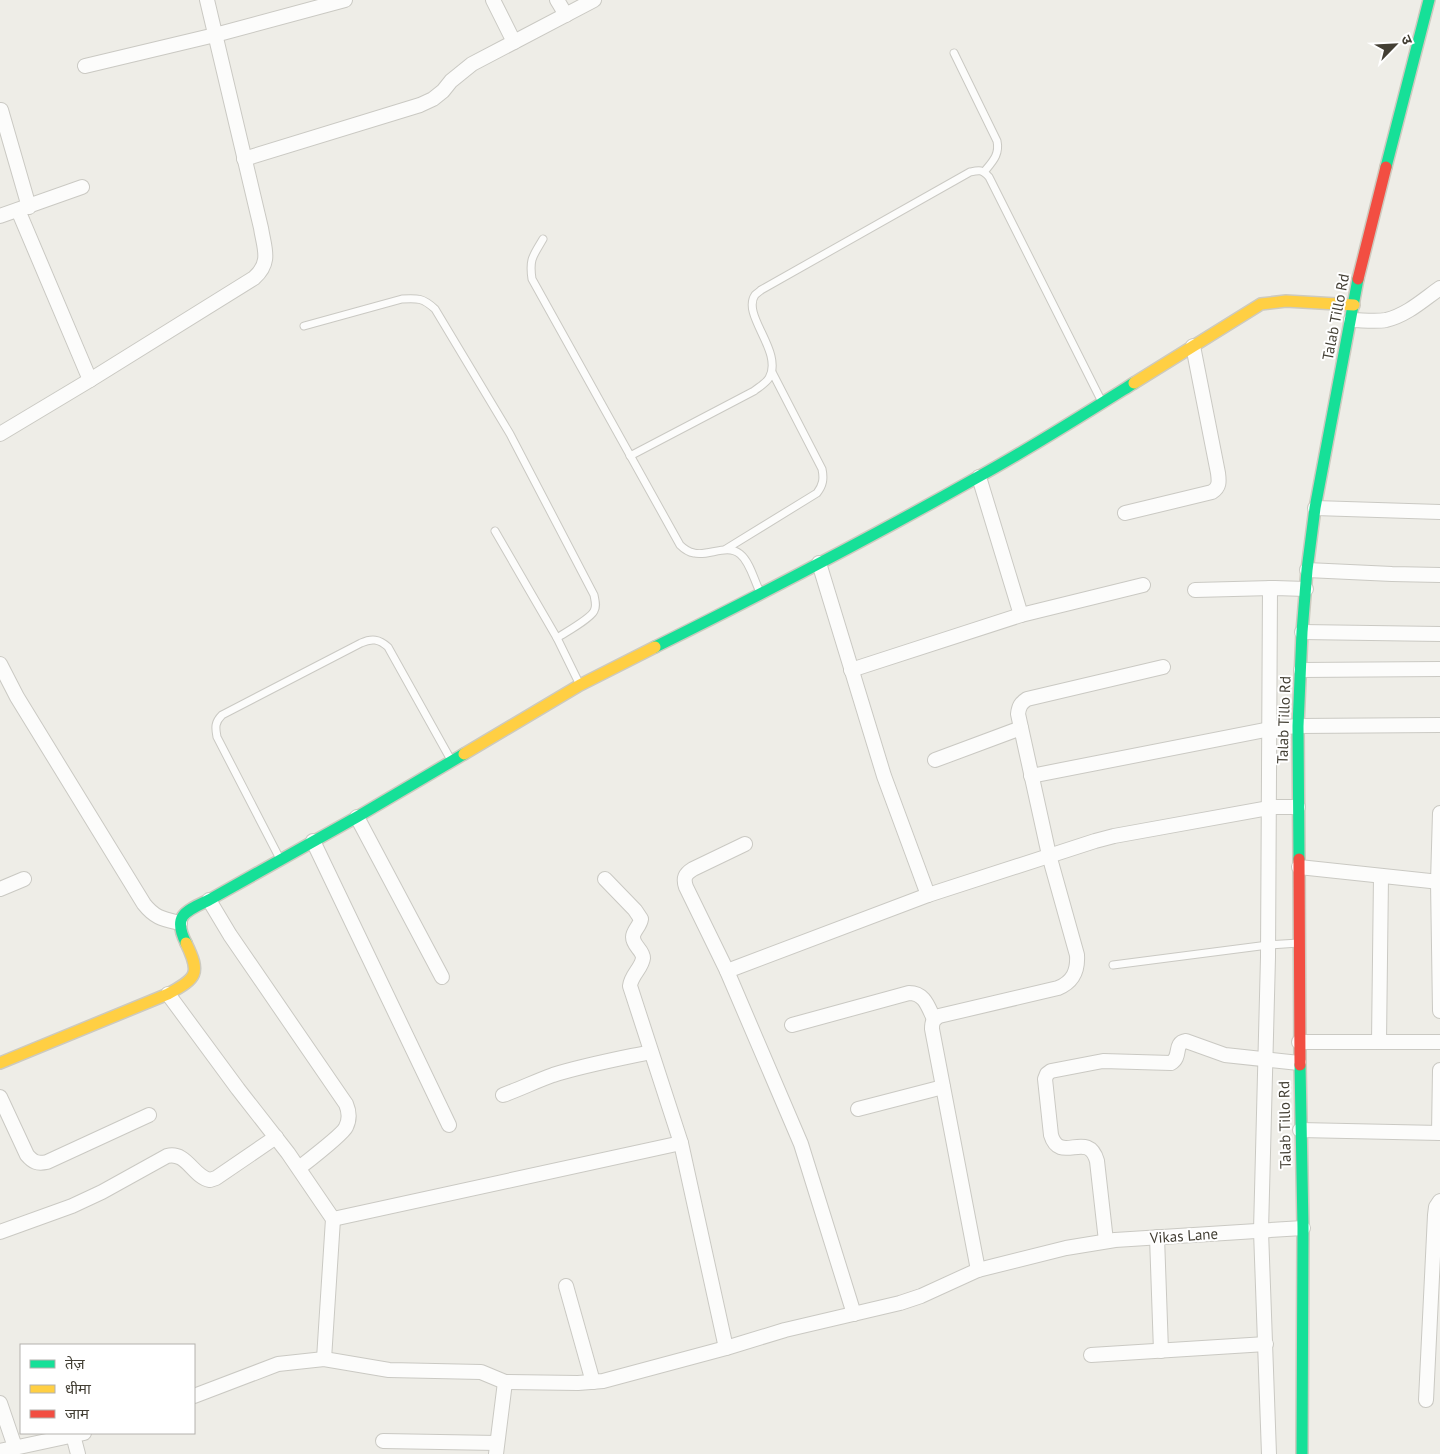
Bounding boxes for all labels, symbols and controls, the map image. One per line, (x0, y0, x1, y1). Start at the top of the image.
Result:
north arrow (1370, 20, 1420, 70)
text: उ (1397, 32, 1417, 48)
street label: Talab Tillo Rd (1318, 272, 1353, 362)
street label: Talab Tillo Rd (1272, 676, 1295, 764)
street label: Talab Tillo Rd (1274, 1081, 1295, 1169)
street label: Vikas Lane (1148, 1224, 1219, 1247)
legend (20, 1344, 195, 1434)
text: तेज़ (65, 1354, 86, 1373)
text: धीमा (65, 1379, 92, 1398)
text: जाम (65, 1404, 90, 1423)

